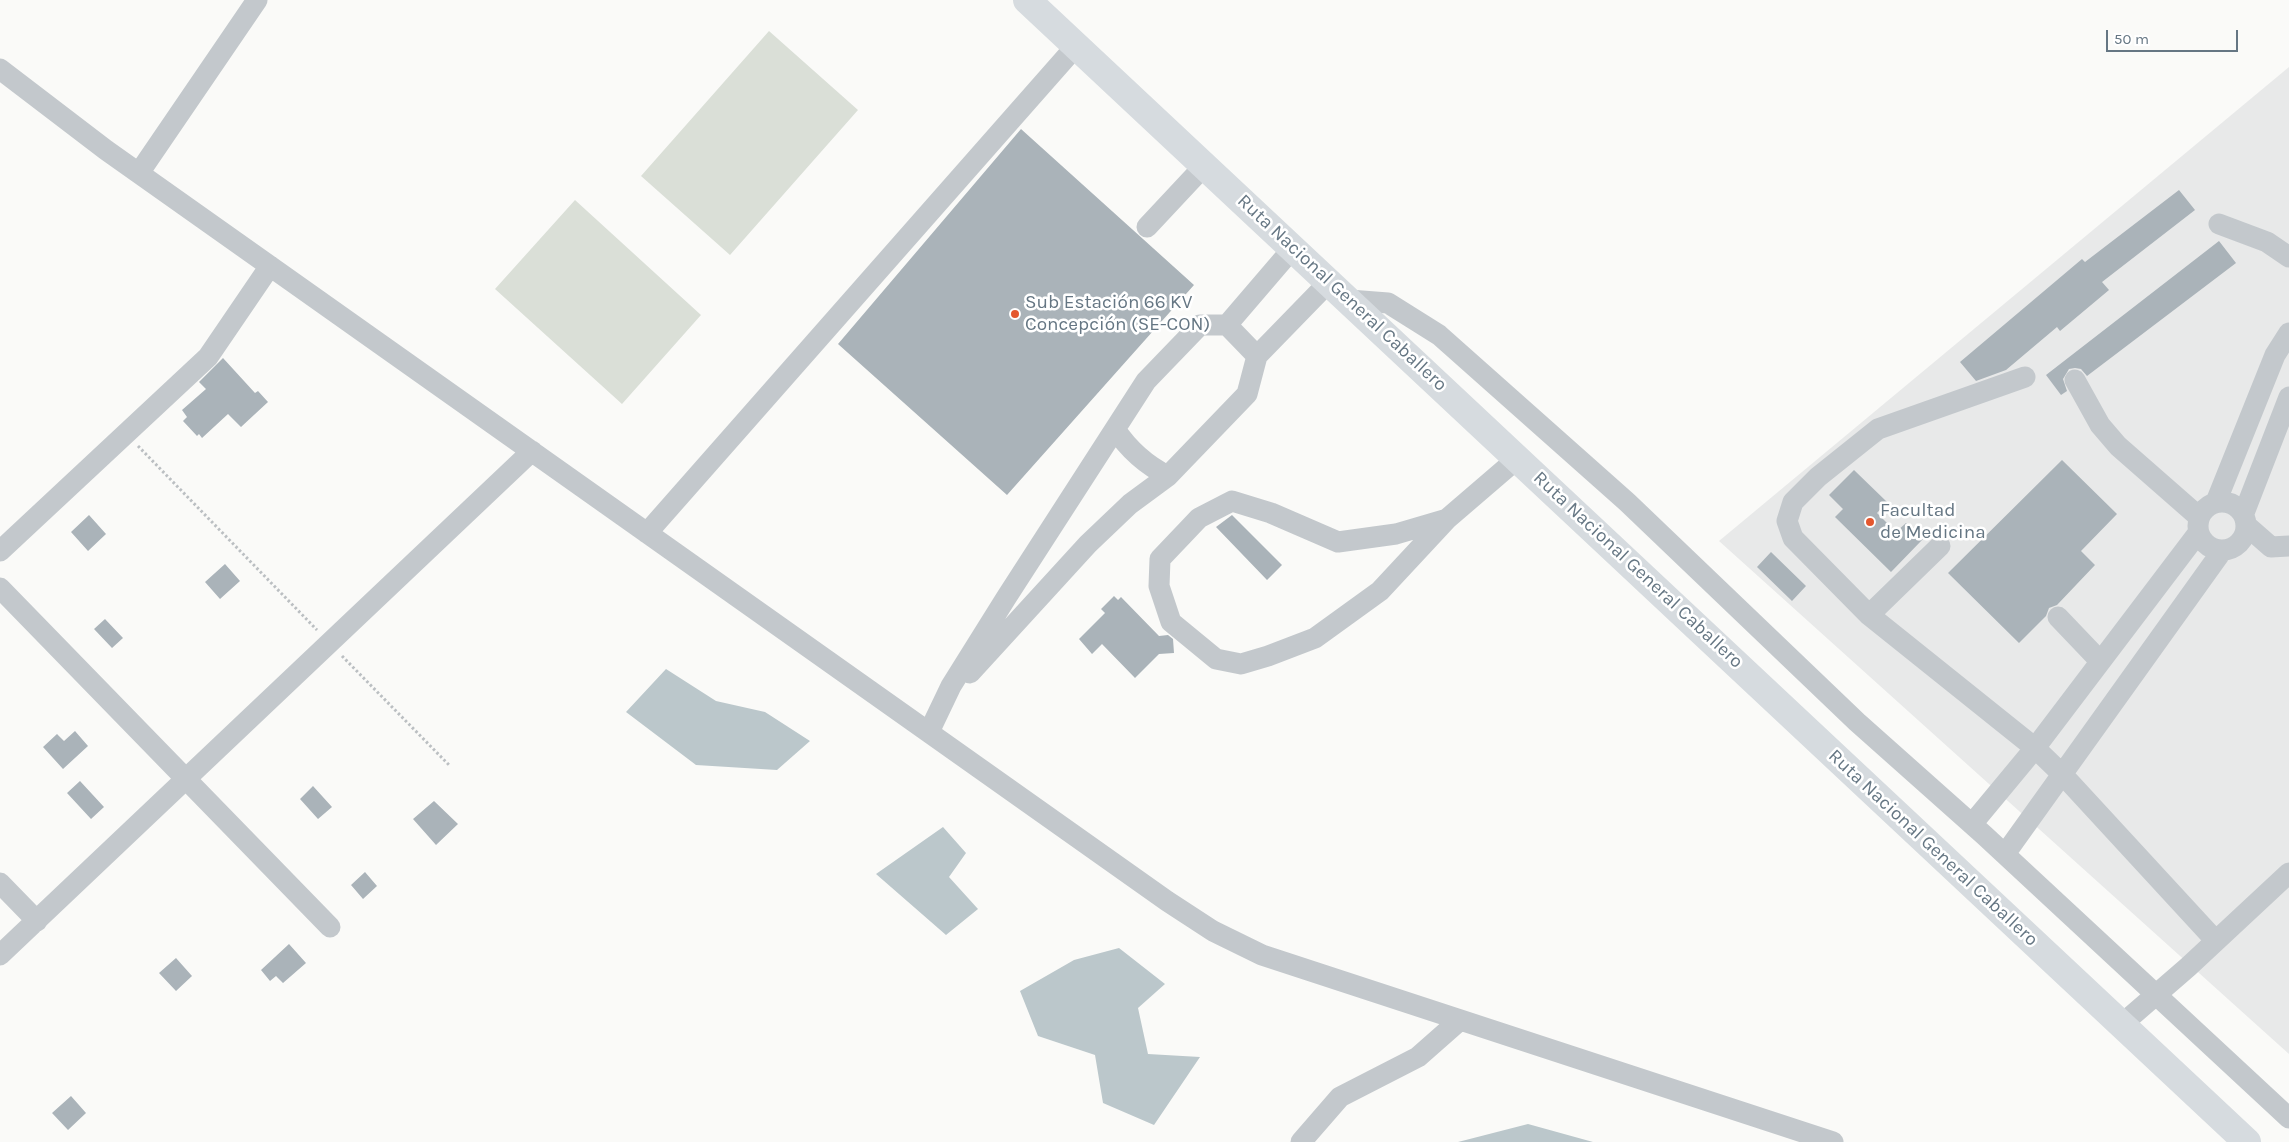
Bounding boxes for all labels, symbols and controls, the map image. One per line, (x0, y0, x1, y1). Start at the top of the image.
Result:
scale bar (2109, 20, 2242, 52)
text: 50 m (2114, 30, 2149, 48)
street label: Ruta Nacional General Caballero (1233, 190, 1451, 396)
place label: Sub Estación 66 KV Concepción (SE-CON) (1025, 292, 1210, 336)
marker: Sub Estación 66 KV Concepción (SE-CON) (1009, 308, 1021, 320)
street label: Ruta Nacional General Caballero (1529, 467, 1747, 673)
place label: Facultad de Medicina (1880, 500, 1986, 544)
marker: Facultad de Medicina (1864, 516, 1876, 528)
street label: Ruta Nacional General Caballero (1824, 745, 2042, 951)

